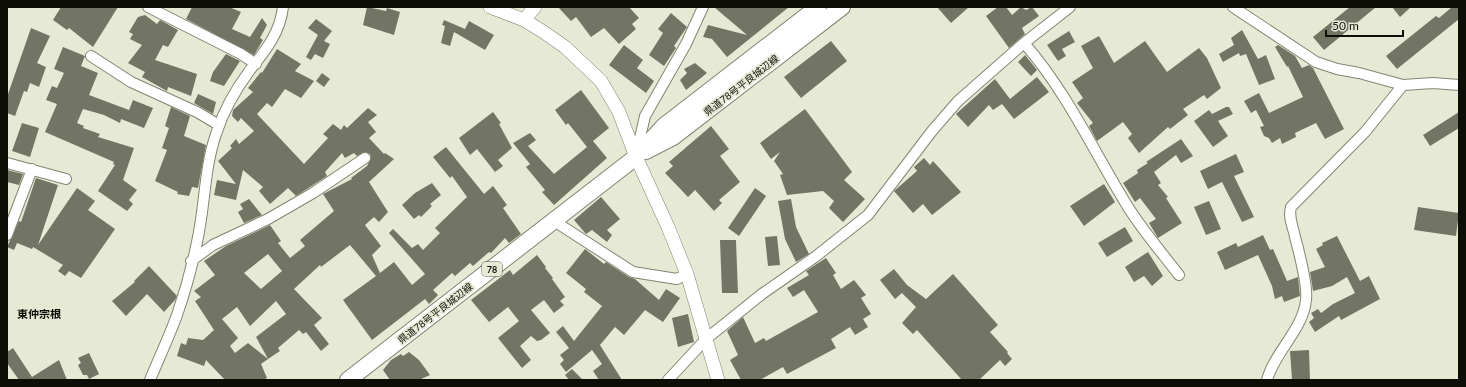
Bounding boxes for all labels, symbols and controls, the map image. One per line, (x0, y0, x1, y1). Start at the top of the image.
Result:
scale bar (1326, 12, 1403, 38)
text: 50 m (1332, 18, 1359, 33)
street label: 県道78号平良城辺線 (701, 52, 781, 118)
road number: 78 (482, 262, 502, 276)
street label: 県道78号平良城辺線 (395, 280, 475, 346)
district label: 東仲宗根 (17, 307, 61, 320)

